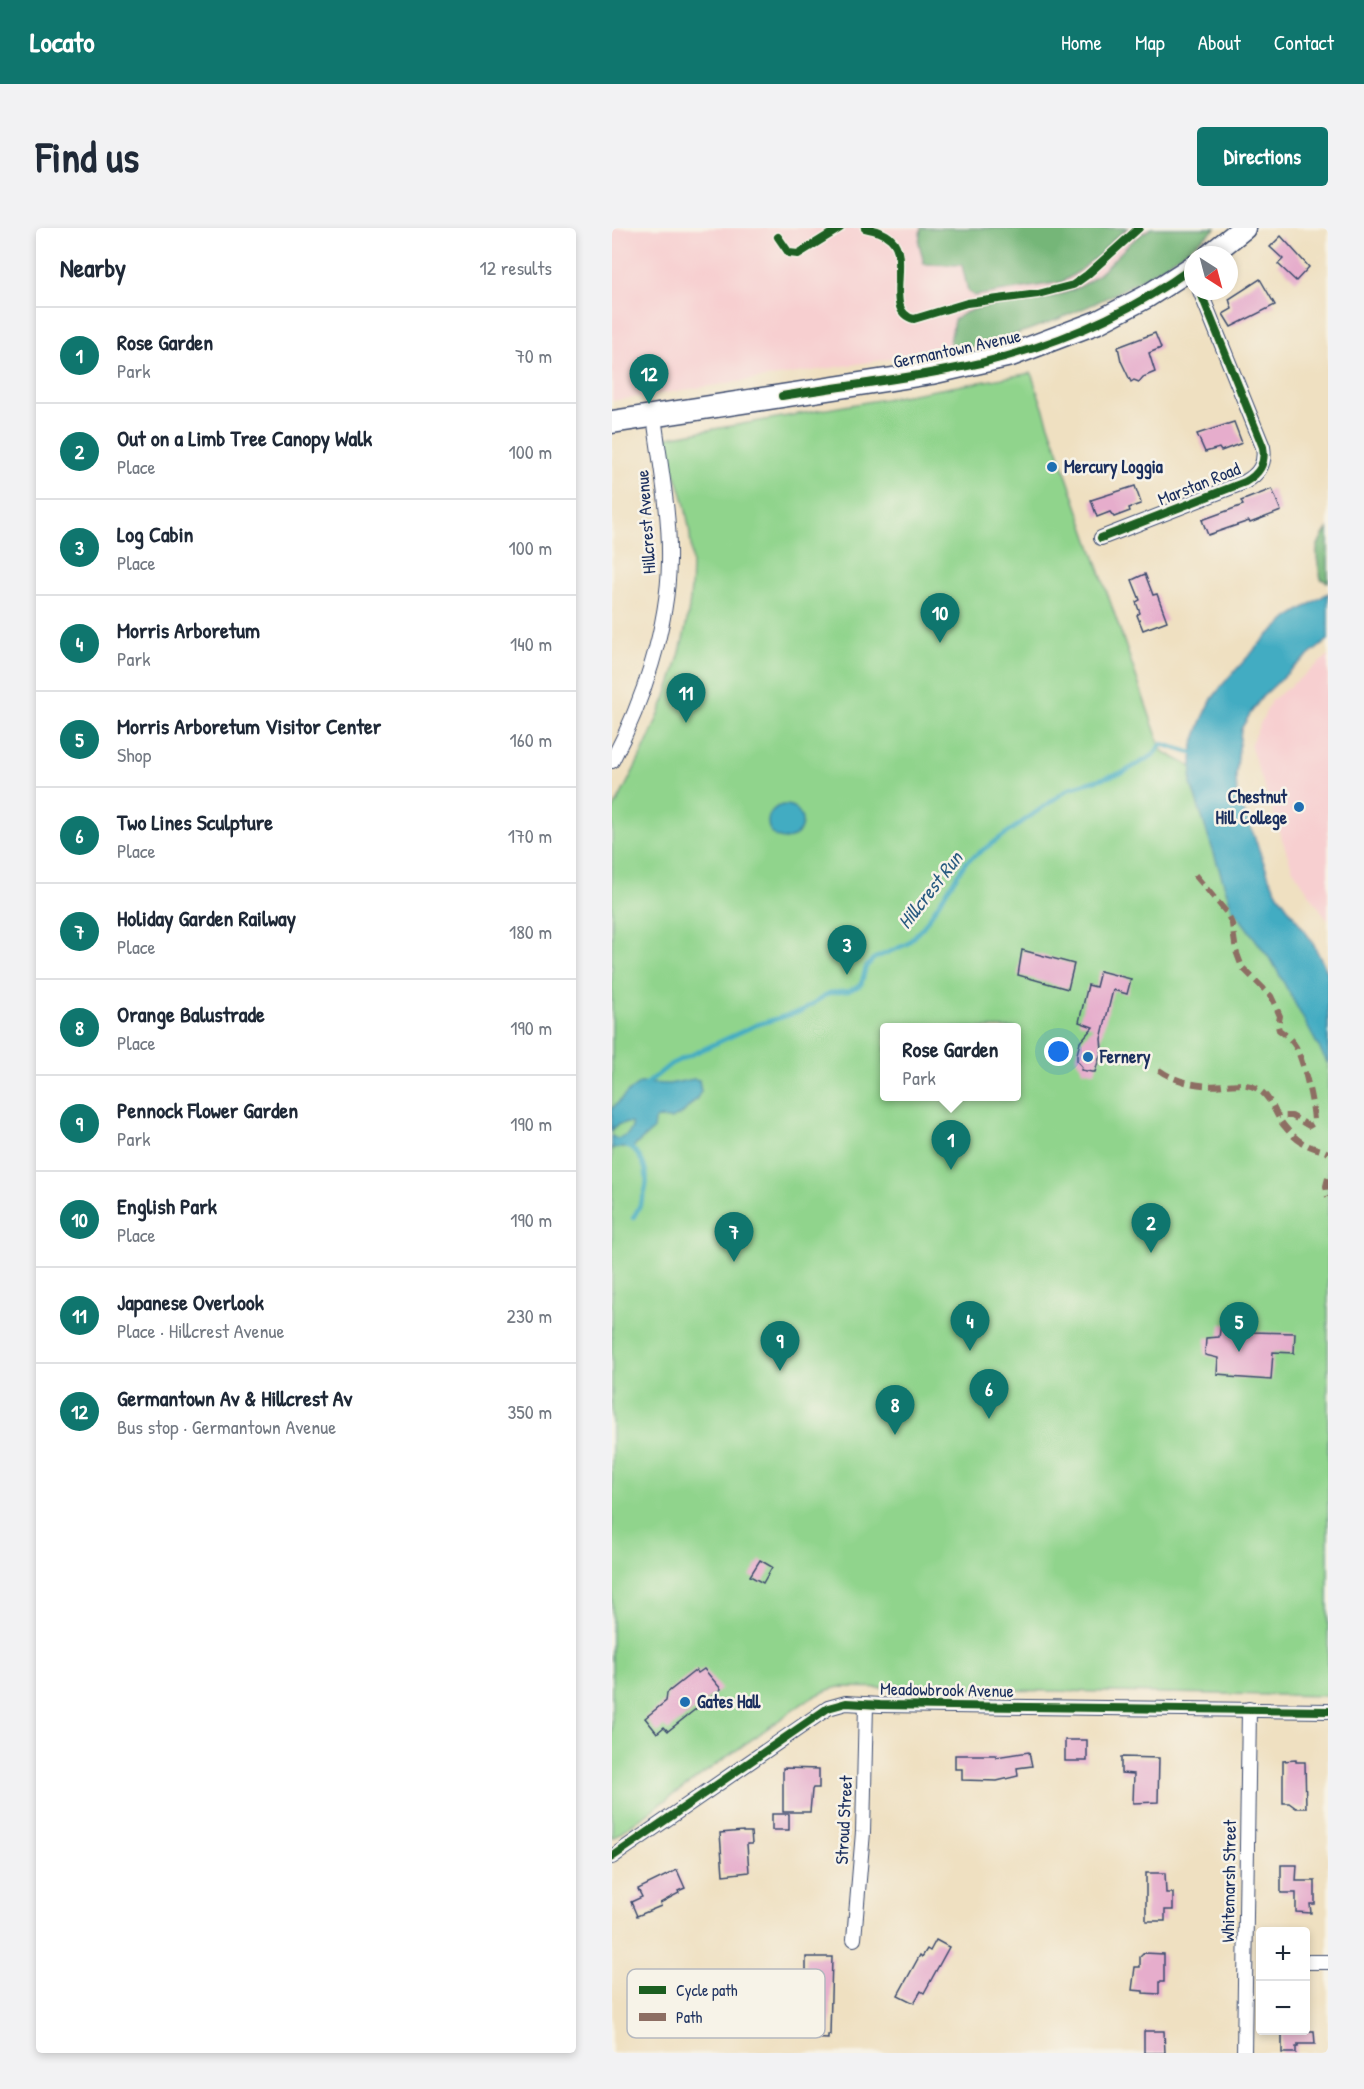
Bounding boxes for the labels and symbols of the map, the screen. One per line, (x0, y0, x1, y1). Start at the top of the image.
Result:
north arrow (1184, 246, 1238, 300)
street label: Germantown Avenue (891, 323, 1023, 374)
pin: 12 (630, 354, 669, 404)
place label: Mercury Loggia (1064, 454, 1164, 480)
street label: Marstan Road (1154, 456, 1244, 511)
marker: Mercury Loggia (1045, 460, 1059, 474)
street label: Hillcrest Avenue (629, 469, 662, 575)
pin: 10 (920, 594, 960, 643)
pin: 11 (666, 674, 706, 723)
place label: Chestnut Hill College (1215, 784, 1288, 831)
marker: Chestnut Hill College (1292, 800, 1306, 814)
water label: Hillcrest Run (891, 844, 970, 934)
pin: 3 (828, 926, 866, 975)
your location (1044, 1037, 1073, 1066)
place label: Fernery (1099, 1044, 1151, 1070)
marker: Fernery (1081, 1050, 1095, 1064)
pin: 1 (932, 1120, 970, 1170)
pin: 2 (1132, 1204, 1170, 1253)
pin: 7 (714, 1212, 754, 1262)
pin: 4 (950, 1302, 990, 1351)
pin: 5 (1220, 1302, 1258, 1352)
pin: 9 (760, 1322, 800, 1371)
pin: 6 (970, 1370, 1009, 1419)
pin: 8 (876, 1386, 914, 1435)
street label: Meadowbrook Avenue (880, 1676, 1014, 1703)
place label: Gates Hall (697, 1689, 762, 1714)
marker: Gates Hall (678, 1695, 692, 1709)
street label: Stroud Street (829, 1774, 858, 1865)
street label: Whitemarsh Street (1215, 1819, 1242, 1943)
legend (627, 1969, 825, 2038)
text: Cycle path (676, 1979, 738, 2001)
text: Path (676, 2006, 702, 2028)

